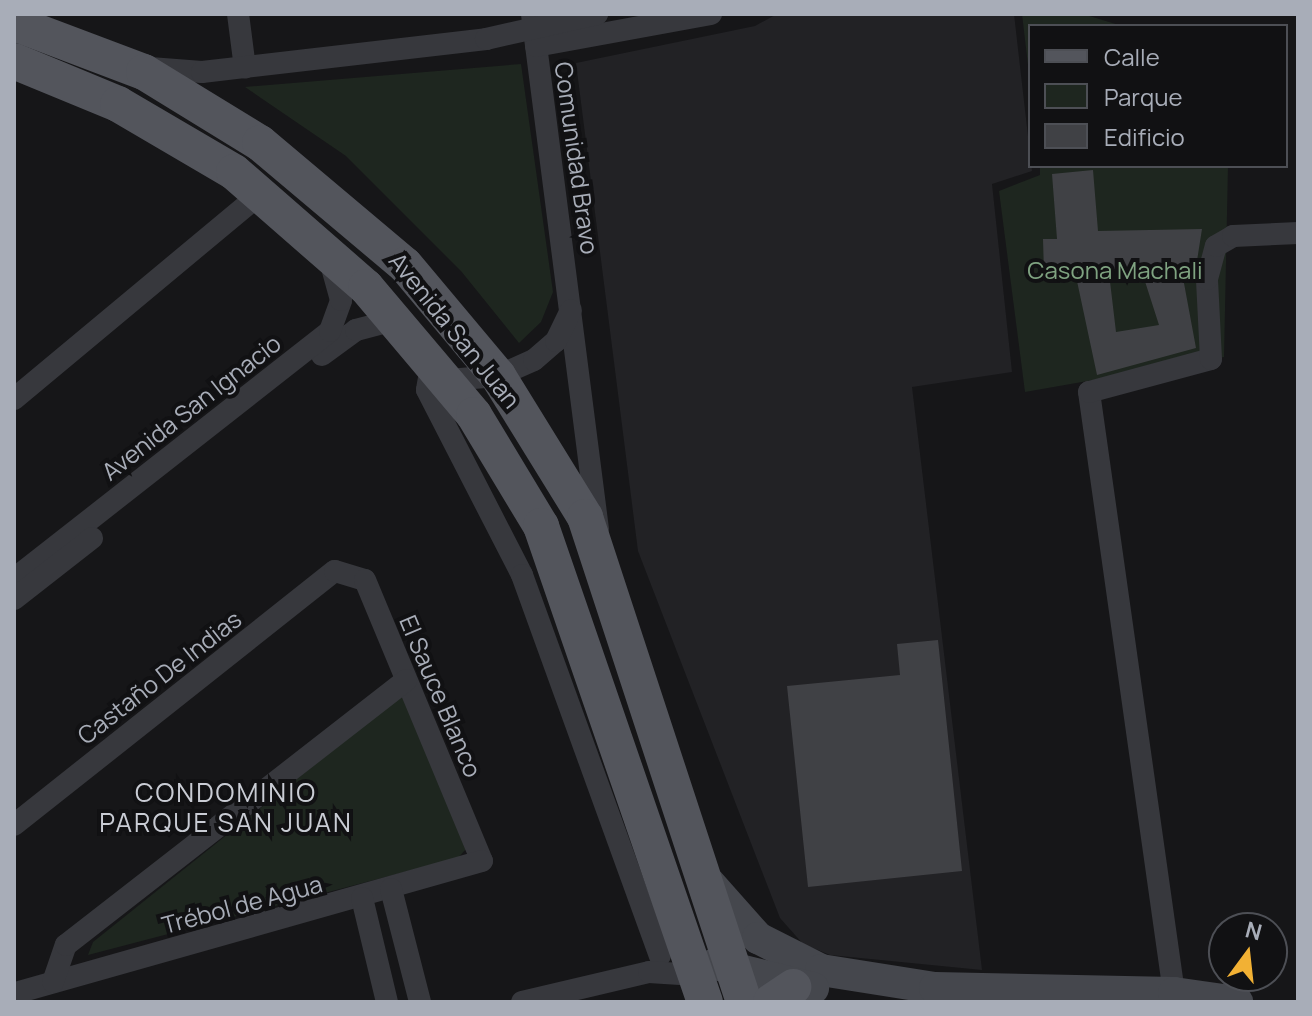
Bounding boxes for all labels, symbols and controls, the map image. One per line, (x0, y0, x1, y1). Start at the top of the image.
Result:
legend (1028, 24, 1288, 168)
text: Calle (1104, 40, 1160, 73)
street label: Comunidad Bravo (549, 60, 605, 256)
text: Parque (1104, 80, 1182, 113)
text: Edificio (1104, 120, 1185, 153)
street label: Avenida San Juan (383, 246, 527, 414)
park label: Casona Machali (1027, 256, 1203, 284)
street label: Avenida San Ignacio (96, 328, 286, 486)
street label: Castaño De Indias (71, 604, 247, 750)
street label: El Sauce Blanco (394, 611, 488, 781)
district label: CONDOMINIO PARQUE SAN JUAN (99, 777, 353, 838)
street label: Trébol de Agua (159, 869, 325, 939)
north arrow (1208, 912, 1288, 992)
text: N (1242, 914, 1265, 947)

